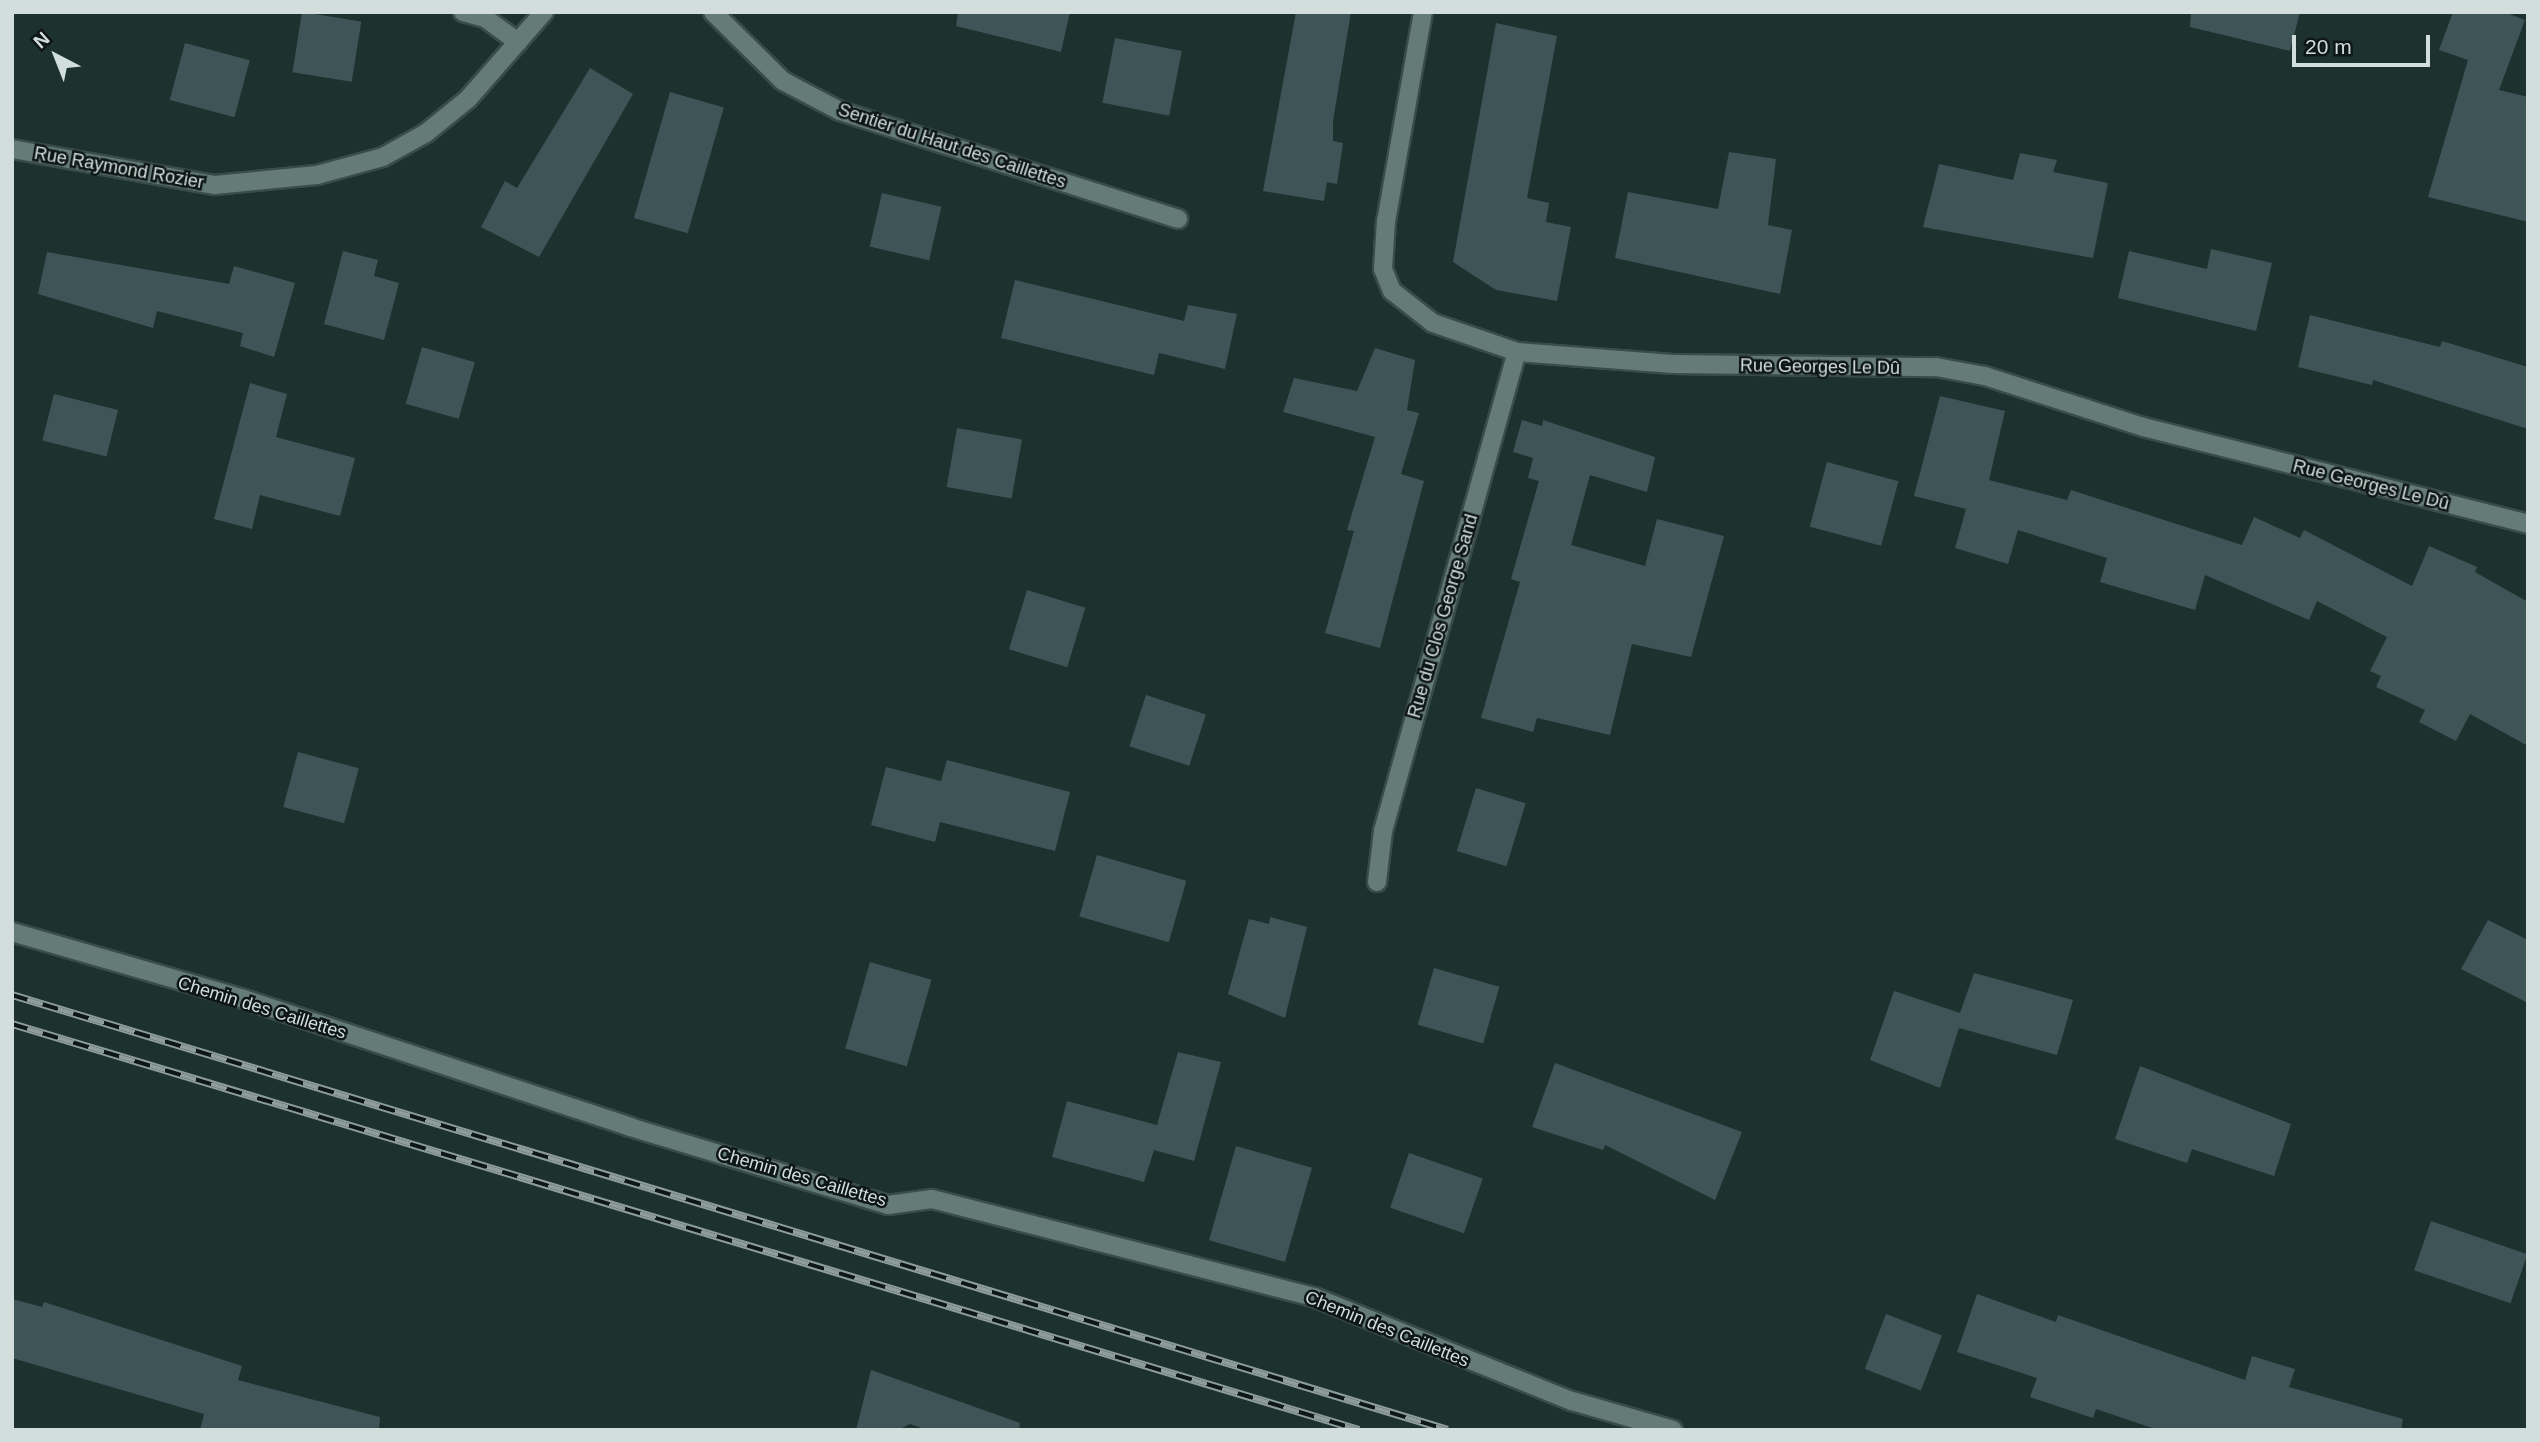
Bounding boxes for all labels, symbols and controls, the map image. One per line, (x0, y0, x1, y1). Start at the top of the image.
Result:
north arrow (21, 21, 91, 91)
scale bar (2295, 21, 2433, 65)
text: N (29, 28, 54, 52)
text: 20 m (2305, 35, 2352, 58)
street label: Sentier du Haut des Caillettes (835, 99, 1069, 193)
street label: Rue Raymond Rozier (32, 142, 206, 194)
street label: Rue Georges Le Dû (1740, 355, 1900, 379)
street label: Rue Georges Le Dû (2291, 455, 2451, 515)
street label: Rue du Clos George Sand (1404, 512, 1482, 720)
street label: Chemin des Caillettes (175, 972, 349, 1044)
street label: Chemin des Caillettes (715, 1142, 889, 1212)
street label: Chemin des Caillettes (1302, 1286, 1472, 1372)

